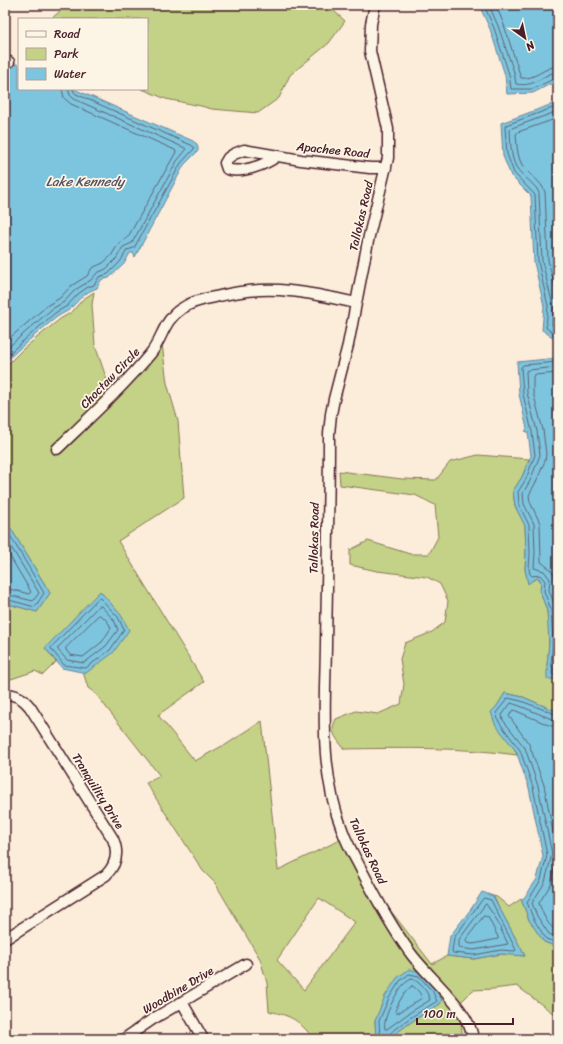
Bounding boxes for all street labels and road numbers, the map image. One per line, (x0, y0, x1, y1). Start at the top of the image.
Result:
street label: Apachee Road (294, 135, 372, 165)
street label: Tallokas Road (342, 178, 380, 253)
street label: Choctaw Circle (74, 342, 146, 414)
street label: Tallokas Road (302, 501, 326, 574)
street label: Tranquility Drive (66, 748, 130, 834)
street label: Tallokas Road (343, 814, 393, 889)
street label: Woodbine Drive (138, 960, 218, 1020)

